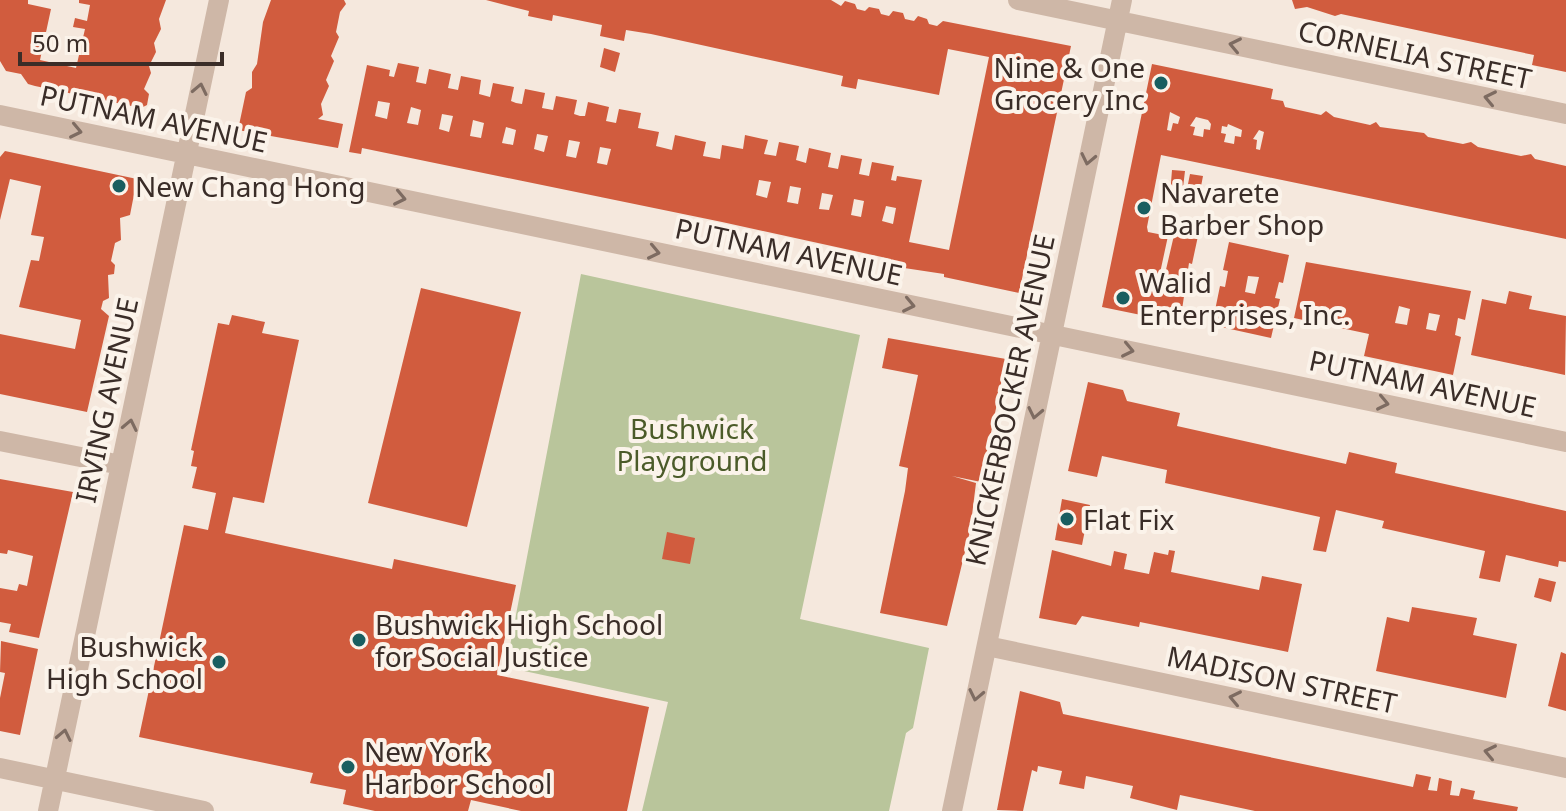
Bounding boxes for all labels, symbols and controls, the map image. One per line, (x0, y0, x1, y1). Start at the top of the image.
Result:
street label: CORNELIA STREET (1295, 11, 1536, 97)
scale bar (20, 16, 222, 66)
text: 50 m (32, 26, 88, 59)
one-way arrow (1229, 37, 1242, 54)
place label: Nine & One Grocery Inc (993, 48, 1145, 118)
marker: Nine & One Grocery Inc (1152, 74, 1170, 92)
street label: PUTNAM AVENUE (37, 75, 271, 161)
one-way arrow (191, 83, 208, 96)
one-way arrow (1483, 90, 1497, 107)
one-way arrow (69, 122, 83, 139)
one-way arrow (1080, 151, 1097, 165)
place label: New Chang Hong (135, 167, 366, 205)
place label: Navarete Barber Shop (1160, 173, 1324, 243)
marker: New Chang Hong (110, 177, 128, 195)
one-way arrow (393, 189, 407, 206)
marker: Navarete Barber Shop (1135, 199, 1153, 217)
street label: PUTNAM AVENUE (672, 208, 906, 294)
street label: KNICKERBOCKER AVENUE (955, 231, 1063, 569)
one-way arrow (648, 242, 661, 259)
place label: Walid Enterprises, Inc. (1139, 263, 1351, 333)
marker: Walid Enterprises, Inc. (1114, 289, 1132, 307)
street label: IRVING AVENUE (66, 294, 146, 506)
one-way arrow (902, 295, 916, 312)
street label: PUTNAM AVENUE (1306, 340, 1540, 426)
one-way arrow (1121, 341, 1134, 358)
one-way arrow (1375, 394, 1389, 411)
one-way arrow (1027, 406, 1044, 419)
park label: Bushwick Playground (616, 409, 768, 479)
one-way arrow (120, 419, 137, 432)
place label: Flat Fix (1083, 500, 1175, 538)
marker: Flat Fix (1058, 510, 1076, 528)
place label: Bushwick High School for Social Justice (375, 605, 663, 675)
place label: Bushwick High School (46, 627, 203, 697)
marker: Bushwick High School for Social Justice (350, 631, 368, 649)
street label: MADISON STREET (1164, 636, 1401, 722)
marker: Bushwick High School (210, 653, 228, 671)
one-way arrow (969, 688, 986, 702)
one-way arrow (1229, 690, 1242, 707)
one-way arrow (55, 728, 72, 742)
place label: New York Harbor School (364, 732, 552, 802)
one-way arrow (1483, 744, 1496, 761)
marker: New York Harbor School (339, 758, 357, 776)

